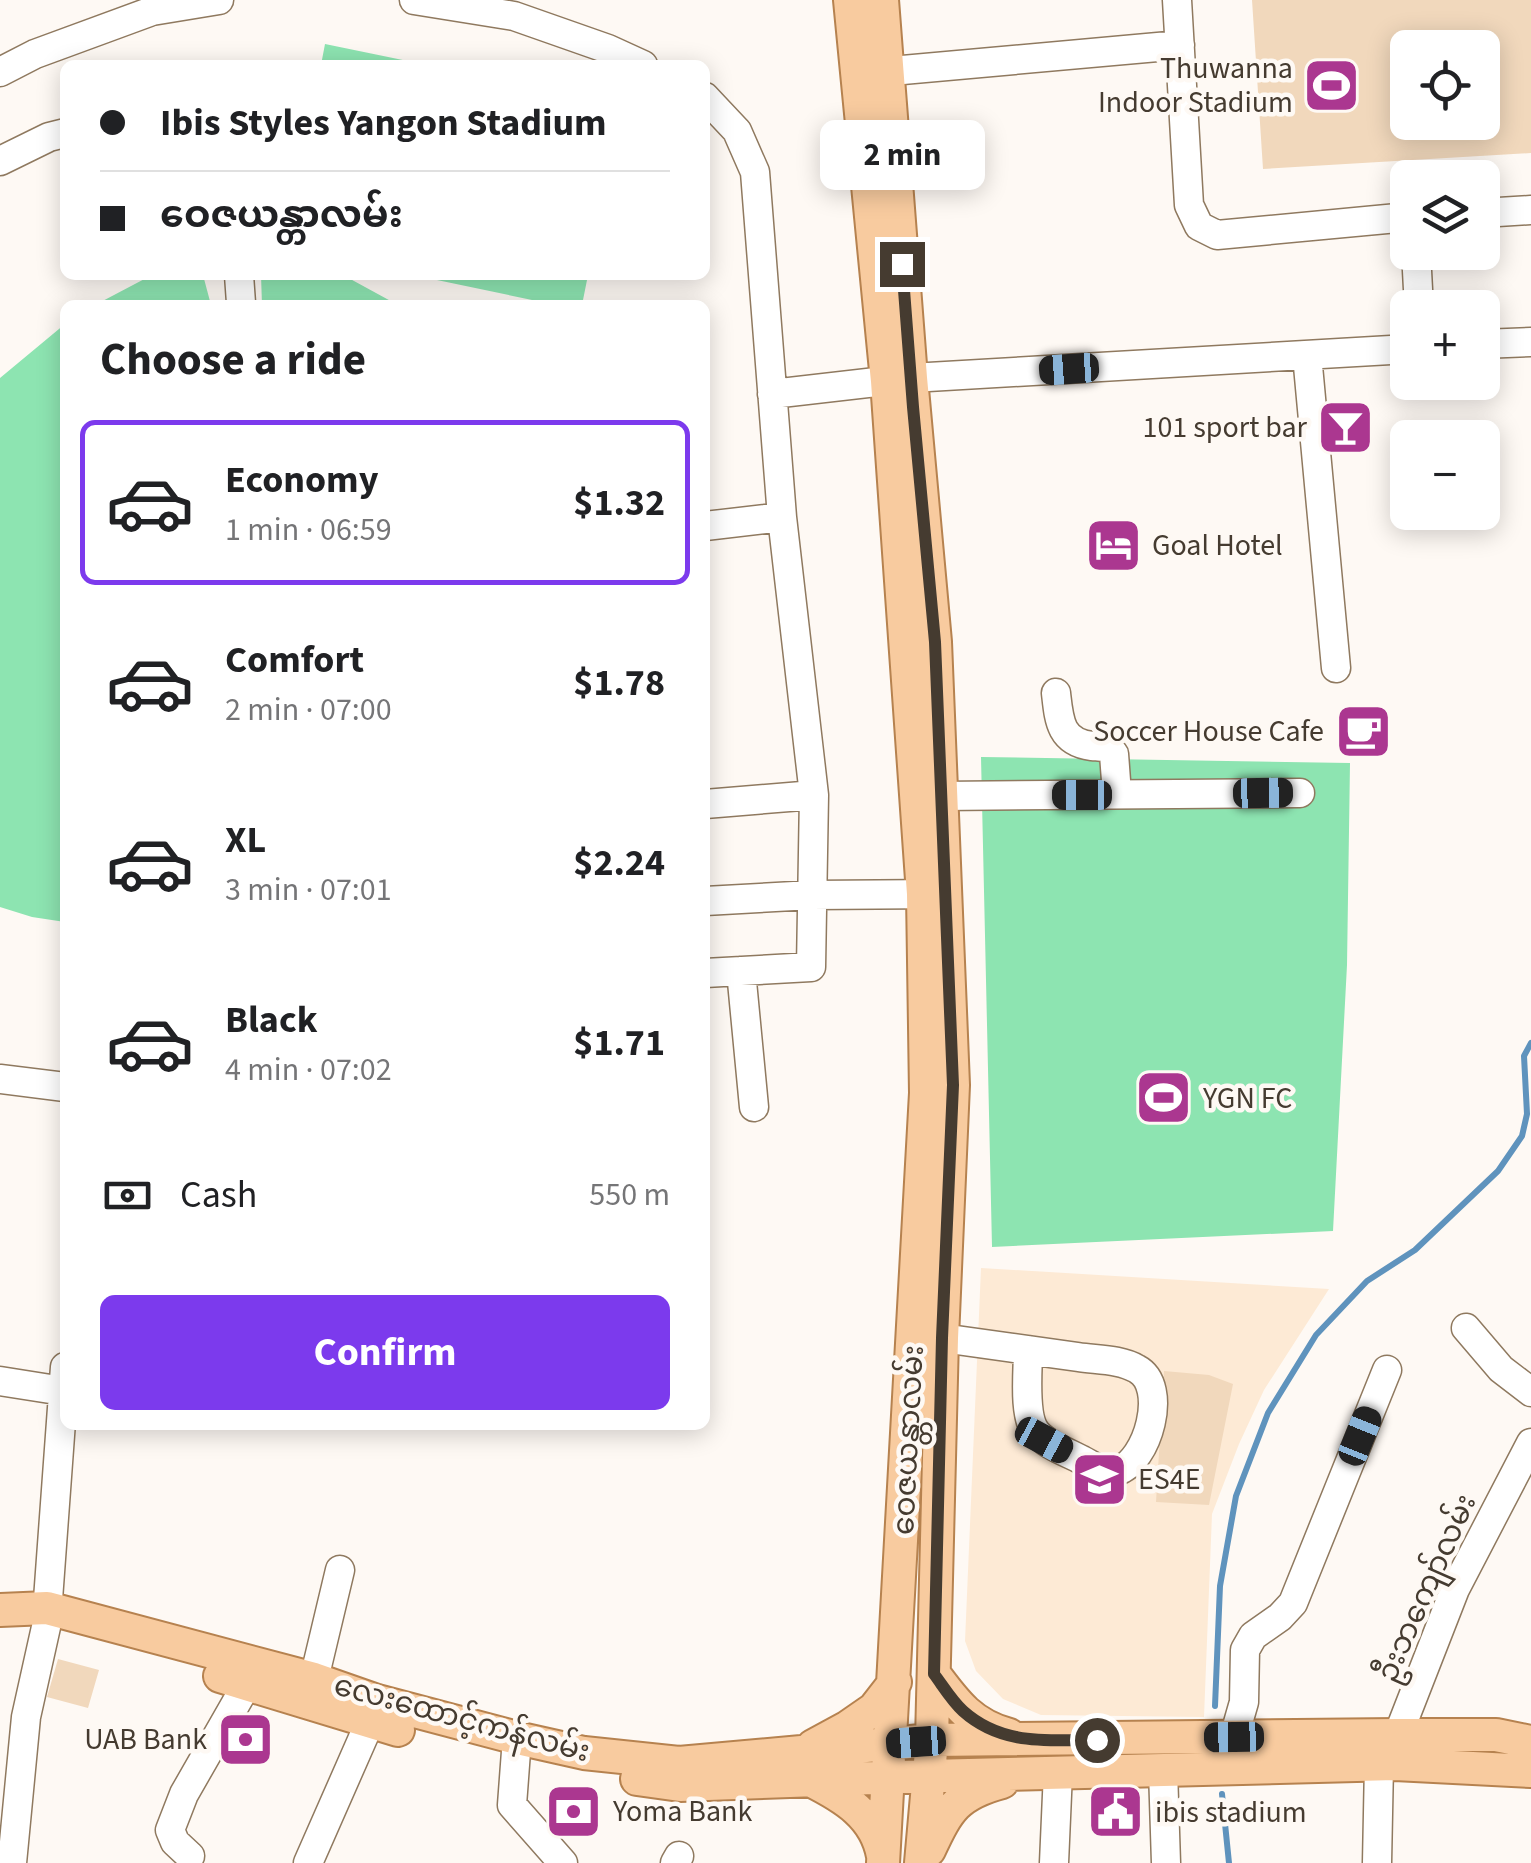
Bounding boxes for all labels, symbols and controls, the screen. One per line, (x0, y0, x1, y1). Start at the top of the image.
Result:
map controls (1390, 30, 1500, 530)
button: locate (1390, 30, 1500, 140)
place label: Thuwanna Indoor Stadium (1098, 47, 1293, 124)
sports icon: Thuwanna Indoor Stadium (1302, 55, 1362, 115)
text: Ibis Styles Yangon Stadium (160, 96, 607, 150)
callout: 2 min (820, 119, 984, 189)
text: 2 min (864, 132, 941, 178)
button: layers (1390, 160, 1500, 270)
text: ဝေဇယန္တာလမ်း (160, 188, 403, 242)
route end (880, 242, 925, 287)
button: + (1390, 290, 1500, 400)
text: Choose a ride (100, 328, 366, 392)
car (1038, 352, 1100, 386)
bar icon: 101 sport bar (1316, 397, 1376, 457)
place label: 101 sport bar (1143, 406, 1308, 449)
button: − (1390, 420, 1500, 530)
text: Economy (225, 453, 378, 507)
icon: car (105, 458, 195, 548)
text: $1.32 (573, 476, 665, 530)
text: 1 min · 06:59 (225, 507, 392, 553)
hotel icon: Goal Hotel (1083, 515, 1143, 575)
place label: Goal Hotel (1152, 524, 1283, 567)
text: Comfort (225, 633, 364, 687)
icon: car (105, 638, 195, 728)
text: $1.78 (573, 656, 665, 710)
text: 2 min · 07:00 (225, 687, 392, 733)
cafe icon: Soccer House Cafe (1333, 701, 1393, 761)
place label: Soccer House Cafe (1093, 710, 1324, 753)
car (1233, 777, 1293, 809)
car (1052, 780, 1112, 810)
text: XL (225, 813, 266, 867)
icon: car (105, 818, 195, 908)
text: $2.24 (573, 836, 665, 890)
text: 3 min · 07:01 (225, 867, 392, 913)
text: Black (225, 993, 318, 1047)
icon: car (105, 998, 195, 1088)
text: $1.71 (573, 1016, 665, 1070)
text: 4 min · 07:02 (225, 1047, 392, 1093)
sports icon: YGN FC (1134, 1068, 1194, 1128)
place label: YGN FC (1202, 1077, 1292, 1120)
icon: cash (100, 1168, 155, 1223)
text: Cash (180, 1168, 257, 1222)
text: 550 m (589, 1172, 670, 1218)
button: Confirm (100, 1295, 670, 1410)
street label: ဝေဇယန္တာလမ်း (881, 1344, 938, 1536)
car (1335, 1403, 1385, 1469)
car (1010, 1413, 1078, 1467)
school or university icon: ES4E (1069, 1449, 1129, 1509)
place label: ES4E (1138, 1458, 1201, 1501)
street label: ဦးဘကျော်လမ်း (1365, 1487, 1490, 1690)
street label: လေးထောင့်ကန်လမ်း (328, 1663, 595, 1776)
bank icon: UAB Bank (216, 1709, 276, 1769)
place label: UAB Bank (84, 1718, 207, 1761)
route start (1075, 1718, 1120, 1763)
car (1204, 1721, 1264, 1753)
car (885, 1725, 947, 1759)
bank icon: Yoma Bank (544, 1781, 604, 1841)
public building icon: ibis stadium (1086, 1782, 1146, 1842)
place label: Yoma Bank (612, 1790, 752, 1833)
place label: ibis stadium (1155, 1791, 1307, 1834)

